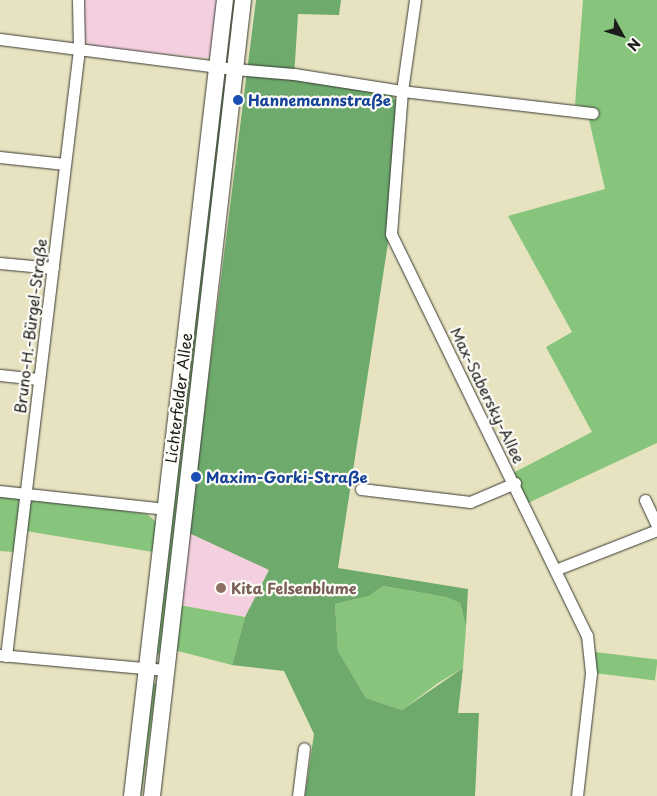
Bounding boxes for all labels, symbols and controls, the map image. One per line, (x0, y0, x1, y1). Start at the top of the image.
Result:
north arrow (597, 10, 647, 60)
text: N (622, 34, 646, 56)
place label: Hannemannstraße (248, 91, 391, 109)
marker: Hannemannstraße (232, 94, 244, 106)
street label: Bruno-H.-Bürgel-Straße (10, 238, 50, 414)
street label: Max-Sabersky-Allee (447, 324, 529, 466)
street label: Lichterfelder Allee (161, 332, 195, 464)
place label: Maxim-Gorki-Straße (206, 468, 368, 486)
marker: Maxim-Gorki-Straße (190, 471, 202, 483)
place label: Kita Felsenblume (231, 579, 358, 597)
marker: Kita Felsenblume (215, 582, 227, 594)

